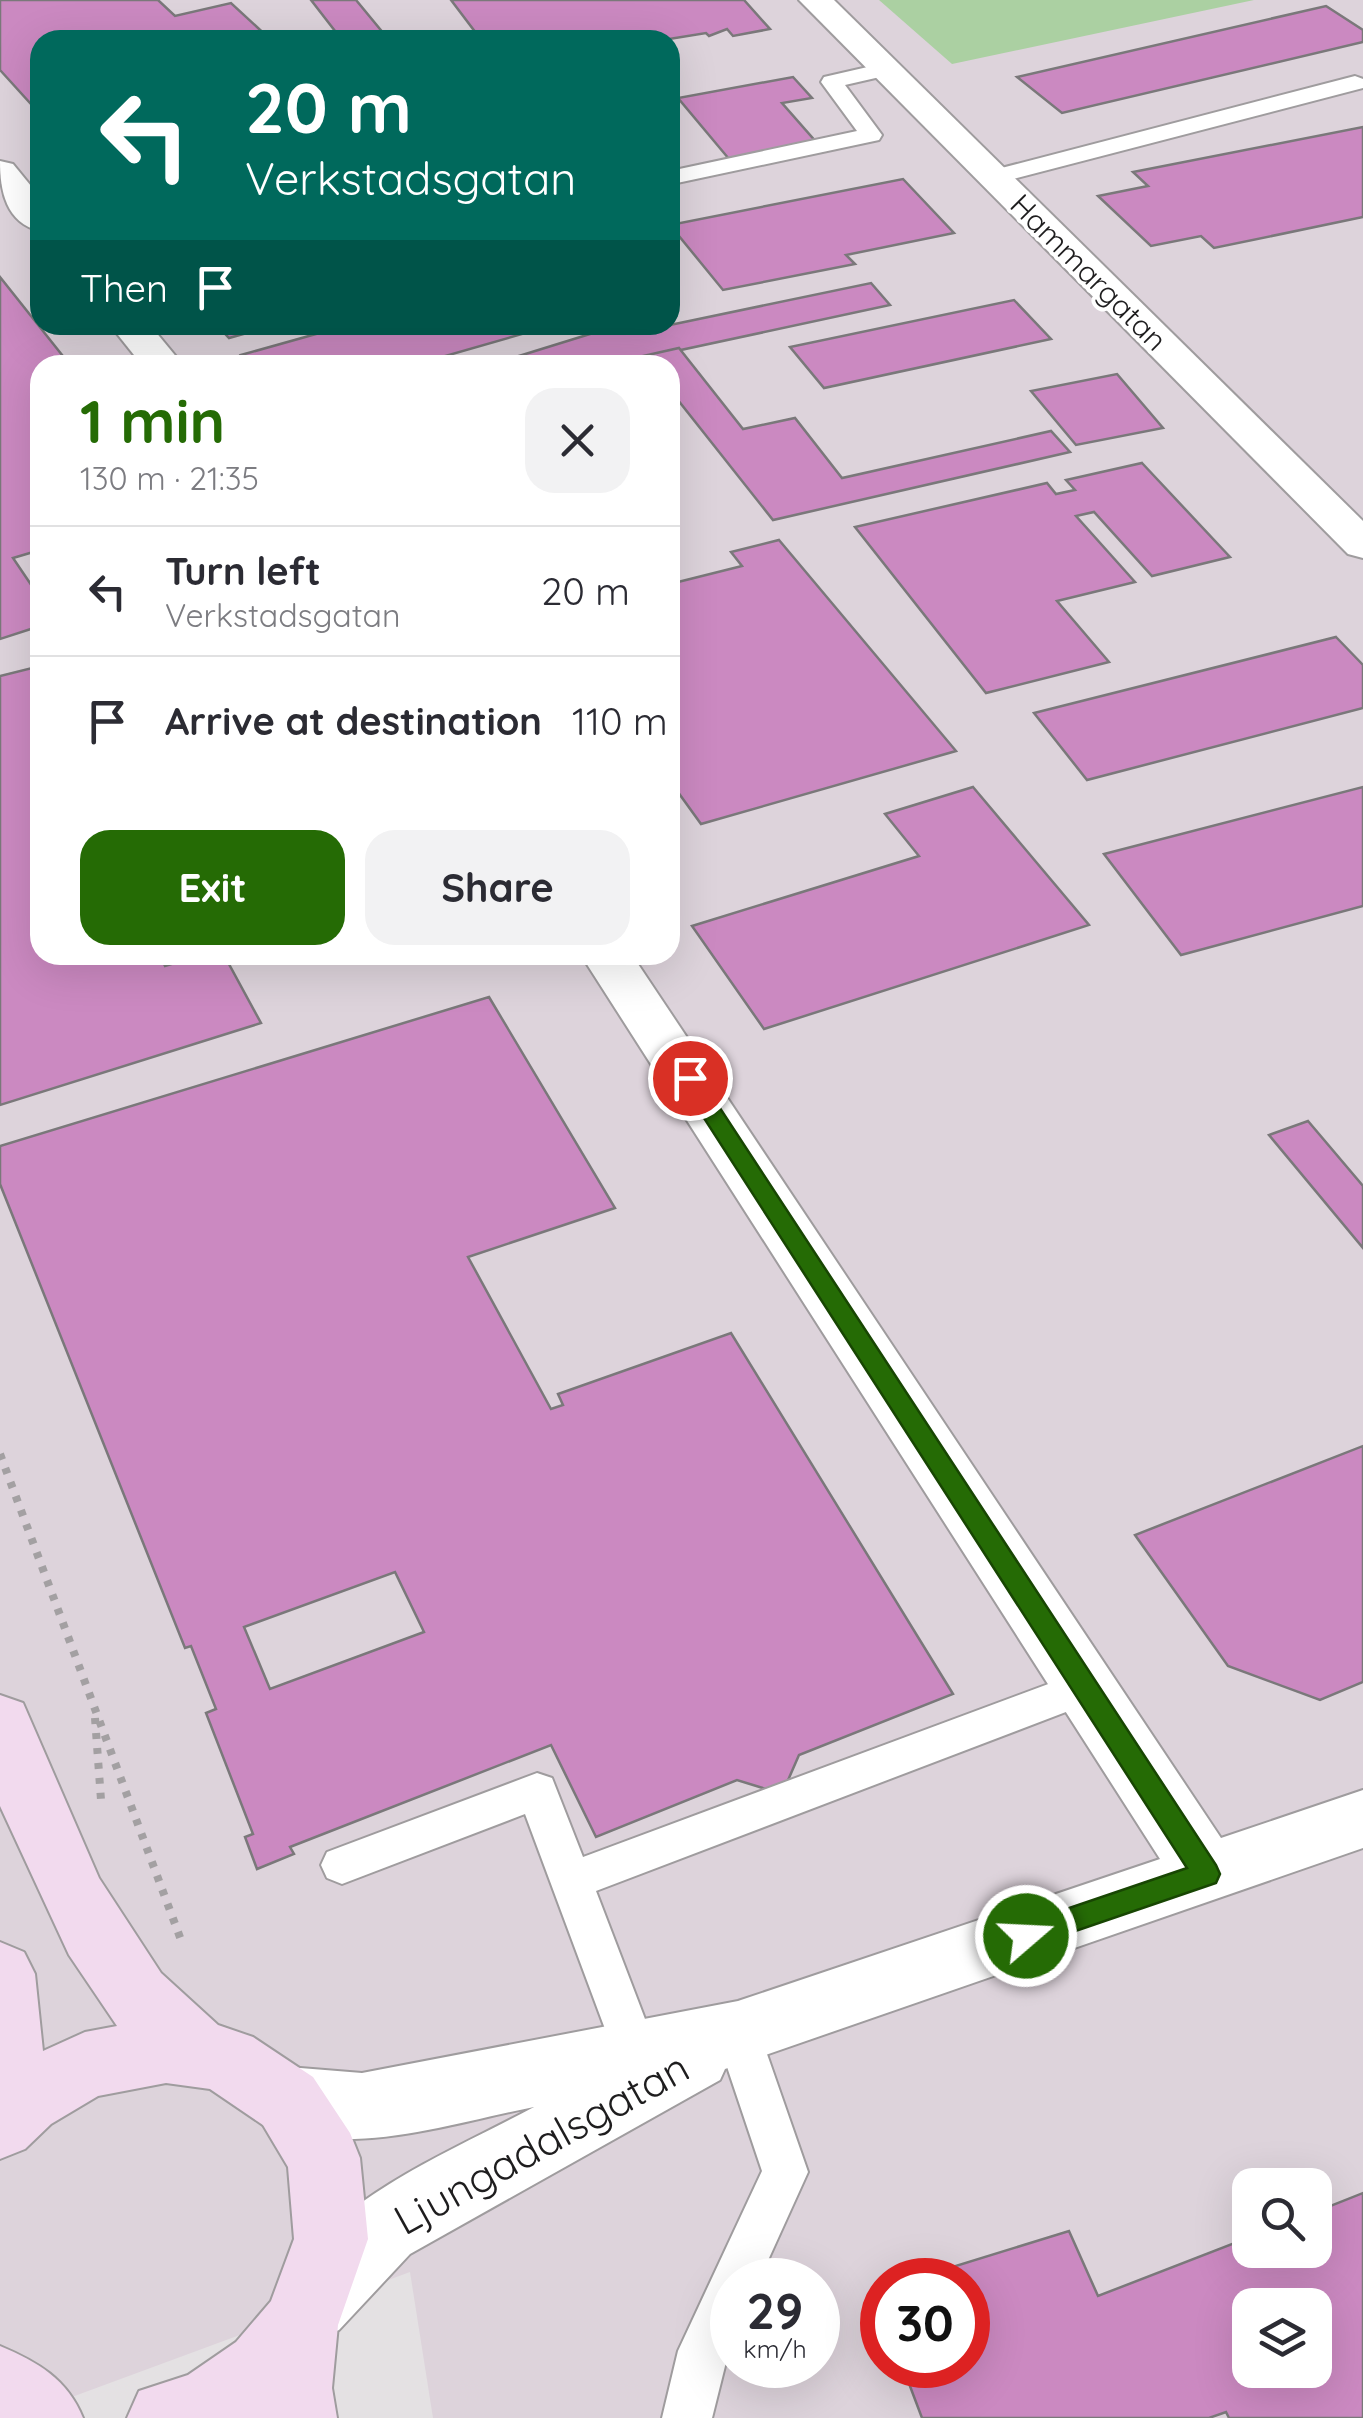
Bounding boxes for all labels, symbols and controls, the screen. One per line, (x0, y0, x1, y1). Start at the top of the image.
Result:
text: 20 m (245, 63, 412, 151)
icon: left (80, 70, 210, 200)
text: Verkstadsgatan (245, 150, 576, 206)
street label: Hammargatan (1003, 186, 1175, 358)
icon: arrive (188, 260, 243, 315)
text: Then (80, 264, 168, 312)
text: 1 min (80, 383, 225, 458)
button: close (525, 388, 630, 493)
text: 130 m · 21:35 (80, 458, 259, 498)
text: Turn left (165, 547, 321, 595)
icon: left (80, 564, 135, 619)
text: 20 m (541, 567, 630, 615)
text: Verkstadsgatan (165, 595, 401, 635)
icon: arrive (80, 694, 135, 749)
text: Arrive at destination (165, 697, 542, 745)
text: 110 m (572, 697, 668, 745)
button: Exit (80, 830, 345, 945)
button: Share (365, 830, 630, 945)
pin (648, 1036, 733, 1121)
icon: arrive (663, 1051, 718, 1106)
position arrow (974, 1884, 1078, 1988)
street label: Ljungadalsgatan (384, 2040, 698, 2246)
map controls (1232, 2168, 1332, 2388)
button: search (1232, 2168, 1332, 2268)
speed limit sign: 30 (860, 2258, 990, 2388)
text: 29 (747, 2279, 803, 2342)
button: layers (1232, 2288, 1332, 2388)
text: km/h (743, 2333, 807, 2364)

